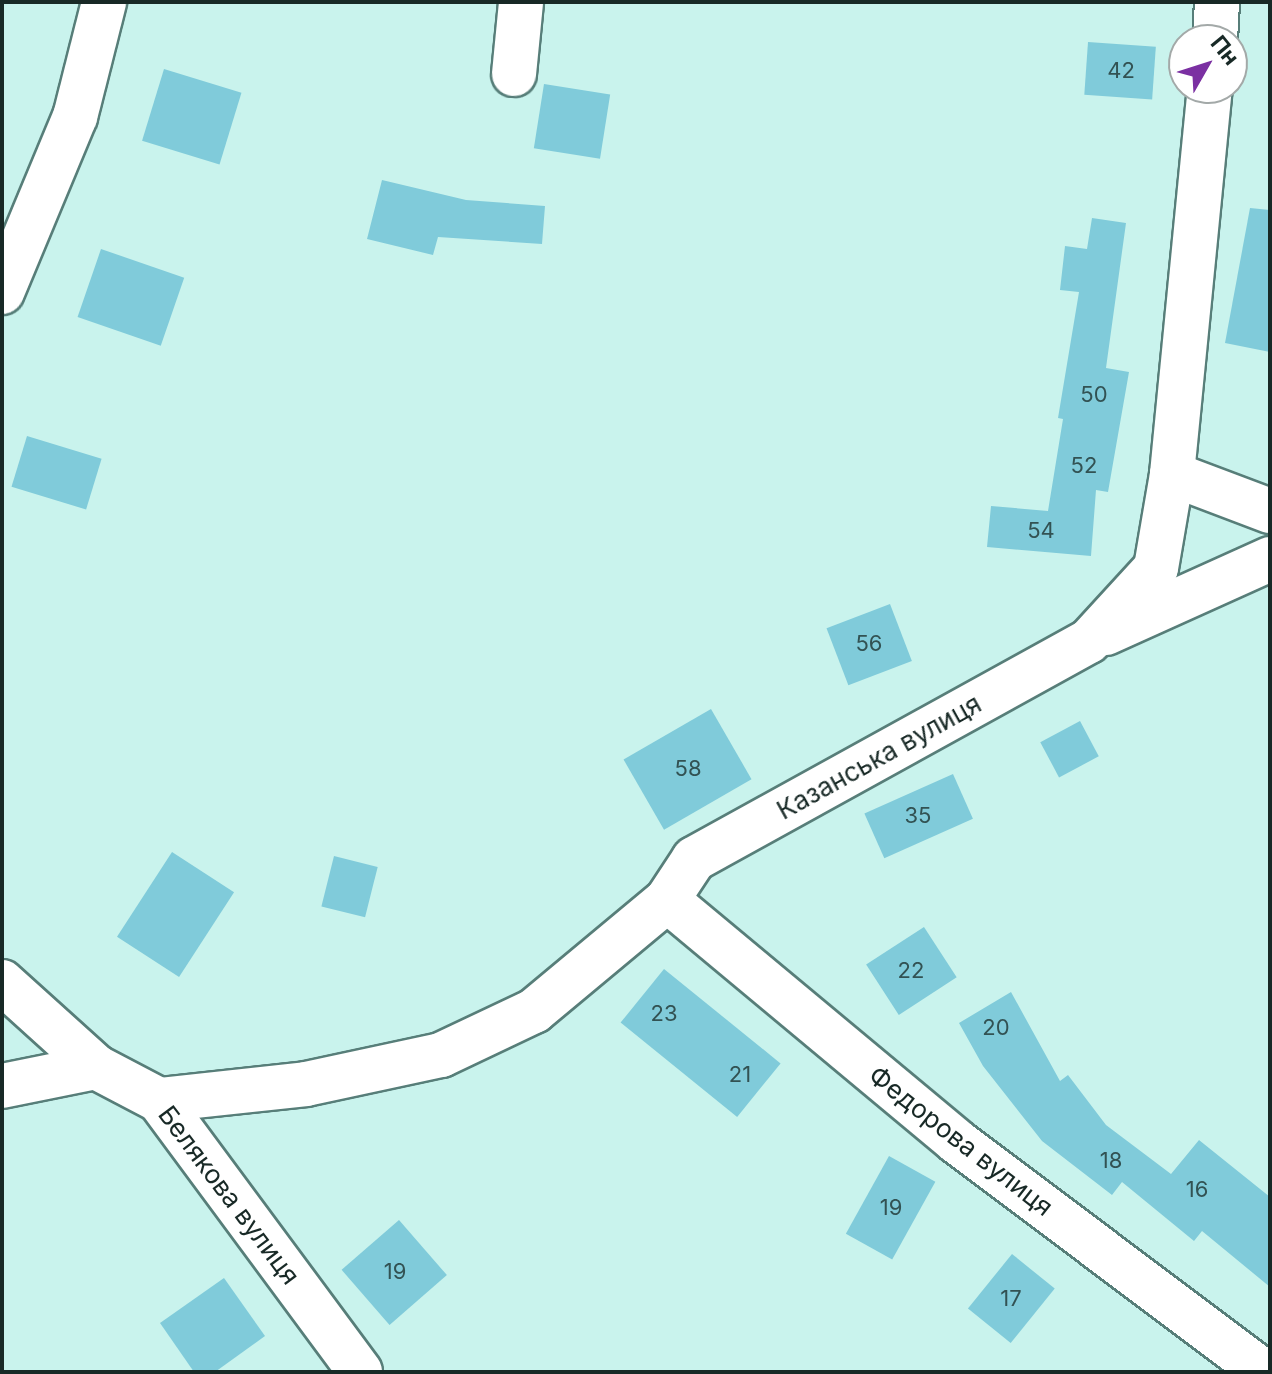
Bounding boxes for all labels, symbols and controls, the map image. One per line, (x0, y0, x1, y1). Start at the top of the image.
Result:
north arrow (1168, 24, 1248, 104)
text: Пн (1206, 30, 1245, 70)
house number: 42 (1107, 58, 1135, 84)
house number: 50 (1080, 382, 1108, 408)
house number: 52 (1071, 453, 1097, 479)
house number: 54 (1027, 518, 1055, 544)
house number: 56 (855, 631, 883, 657)
street label: Казанська вулиця (771, 688, 987, 826)
house number: 58 (675, 756, 701, 782)
house number: 35 (905, 803, 931, 829)
house number: 22 (898, 958, 924, 984)
house number: 23 (650, 1001, 678, 1027)
house number: 20 (982, 1015, 1010, 1041)
street label: Федорова вулиця (863, 1059, 1059, 1223)
house number: 21 (729, 1062, 751, 1088)
street label: Белякова вулиця (152, 1100, 306, 1290)
house number: 18 (1100, 1148, 1122, 1174)
house number: 16 (1186, 1177, 1208, 1203)
house number: 19 (880, 1195, 902, 1221)
house number: 19 (384, 1259, 406, 1285)
house number: 17 (1000, 1286, 1022, 1312)

